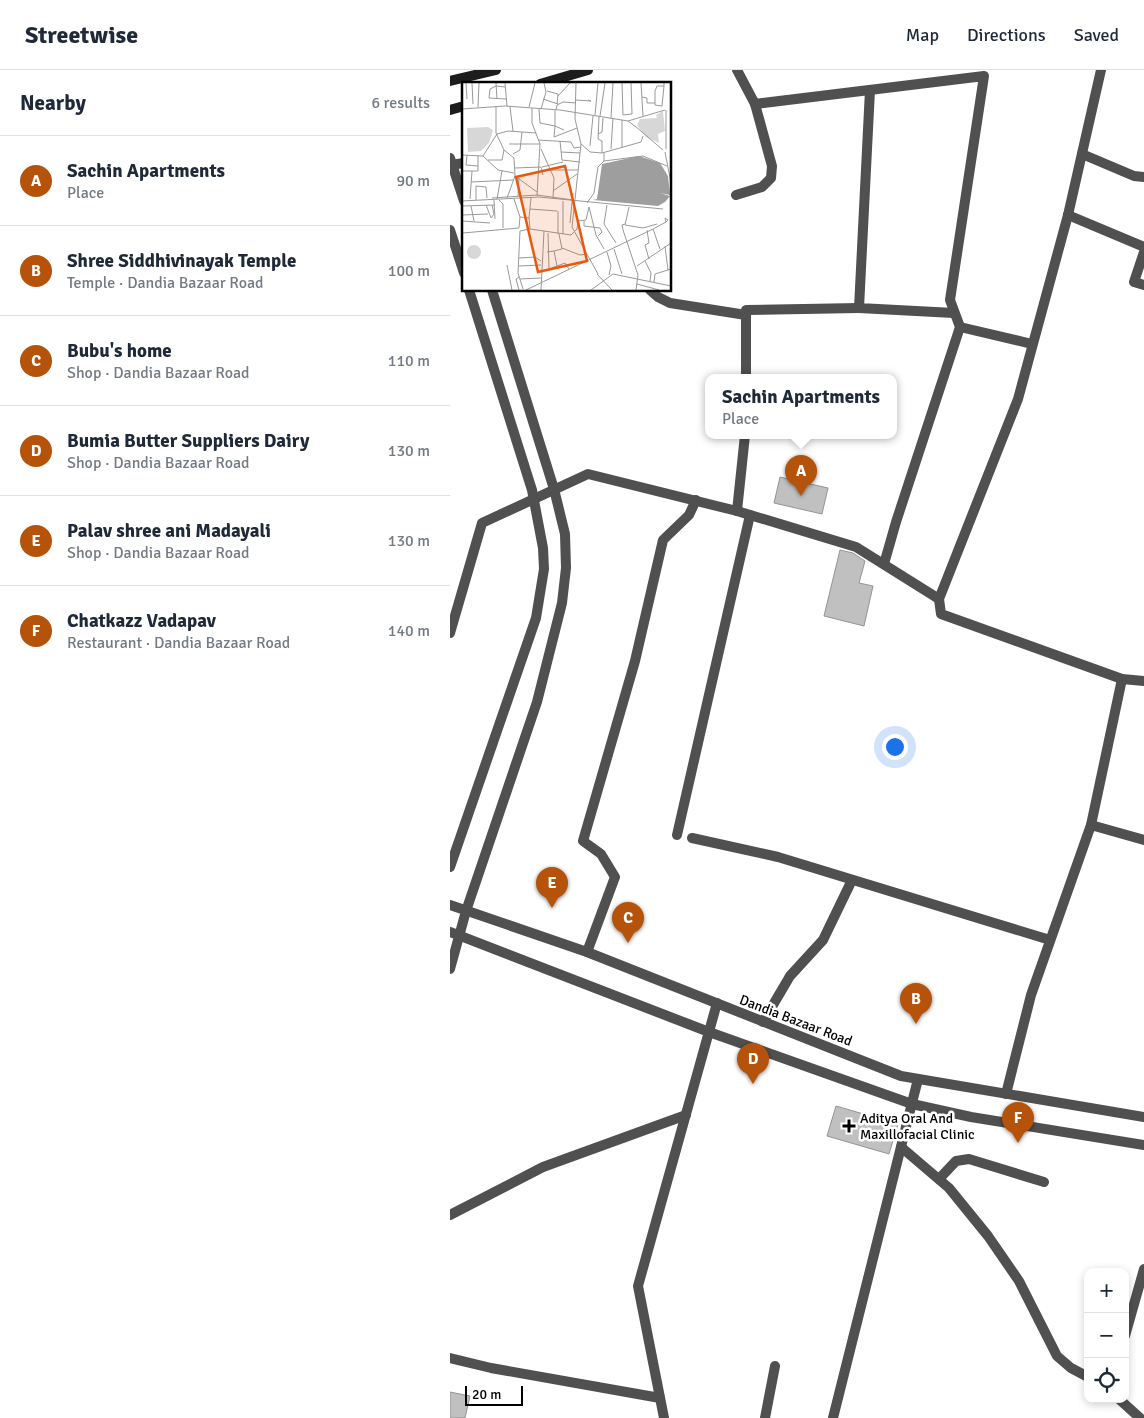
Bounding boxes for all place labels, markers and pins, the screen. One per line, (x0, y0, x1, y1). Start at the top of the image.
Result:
pin: A (785, 455, 817, 496)
pin: E (536, 867, 568, 908)
pin: C (612, 902, 644, 943)
pin: B (900, 983, 932, 1024)
pin: D (737, 1043, 769, 1084)
pin: F (1002, 1102, 1034, 1143)
place label: Aditya Oral And Maxillofacial Clinic (860, 1110, 975, 1143)
marker: Aditya Oral And Maxillofacial Clinic (842, 1119, 856, 1133)

